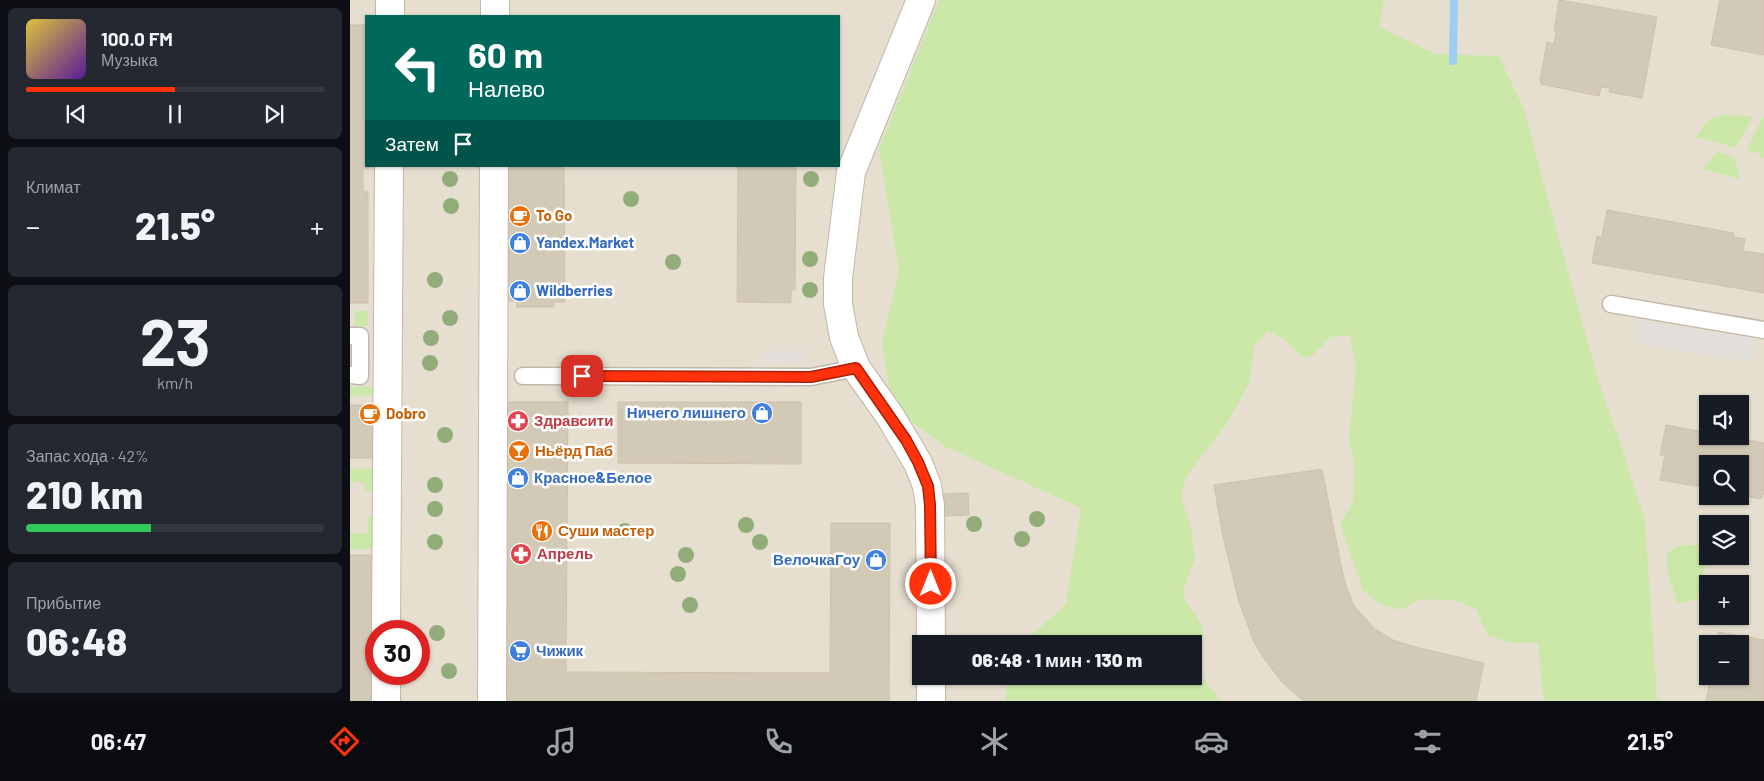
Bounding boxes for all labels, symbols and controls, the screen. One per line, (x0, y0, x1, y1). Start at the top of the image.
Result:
text: 100.0 FM (101, 27, 173, 50)
text: 60 m (468, 33, 543, 75)
icon: left (385, 35, 450, 100)
text: Музыка (101, 50, 158, 69)
text: Налево (468, 75, 545, 101)
icon: previous (62, 100, 90, 128)
icon: pause (161, 100, 189, 128)
icon: next (260, 100, 288, 128)
icon: arrive (449, 130, 477, 158)
text: Затем (385, 132, 439, 155)
text: Климат (26, 177, 80, 196)
text: 21.5° (135, 202, 215, 248)
cafe icon: To Go (508, 204, 532, 228)
place label: To Go (536, 206, 572, 224)
text: − (26, 209, 40, 243)
text: + (310, 209, 324, 243)
shop icon: Yandex.Market (508, 231, 532, 255)
place label: Yandex.Market (536, 233, 634, 251)
shop icon: Wildberries (508, 279, 532, 303)
place label: Wildberries (536, 281, 613, 299)
text: 23 (140, 301, 210, 379)
pin (561, 355, 603, 397)
icon: arrive (568, 362, 596, 390)
text: km/h (157, 373, 193, 392)
map controls (1699, 395, 1749, 685)
button: sound (1699, 395, 1749, 445)
shop icon: Ничего лишнего (750, 401, 774, 425)
cafe icon: Dobro (358, 402, 382, 426)
place label: Ничего лишнего (627, 403, 746, 421)
place label: Dobro (386, 404, 426, 422)
pharmacy icon: Здравсити (506, 409, 530, 433)
place label: Здравсити (534, 411, 613, 429)
bar icon: Ньёрд Паб (507, 439, 531, 463)
place label: Ньёрд Паб (535, 441, 613, 459)
text: Запас хода · 42% (26, 446, 149, 465)
button: search (1699, 455, 1749, 505)
shop icon: Красное&Белое (506, 466, 530, 490)
place label: Красное&Белое (534, 468, 652, 486)
text: 210 km (26, 471, 143, 517)
button: layers (1699, 515, 1749, 565)
restaurant icon: Суши мастер (530, 519, 554, 543)
place label: Суши мастер (558, 521, 654, 539)
pharmacy icon: Апрель (509, 542, 533, 566)
place label: Апрель (537, 544, 593, 562)
shop icon: ВелочкаГоу (864, 548, 888, 572)
place label: ВелочкаГоу (773, 550, 861, 568)
position arrow (904, 557, 956, 609)
button: + (1699, 575, 1749, 625)
text: Прибытие (26, 593, 101, 612)
text: 06:48 (26, 618, 127, 664)
speed limit sign: 30 (365, 620, 430, 685)
button: − (1699, 635, 1749, 685)
supermarket icon: Чижик (508, 639, 532, 663)
place label: Чижик (536, 641, 584, 659)
text: 06:48 · 1 мин · 130 m (972, 648, 1142, 671)
icon: directions (327, 724, 362, 759)
icon: music (544, 724, 579, 759)
icon: phone (761, 724, 796, 759)
icon: climate (977, 724, 1012, 759)
icon: car (1194, 724, 1229, 759)
icon: filters (1410, 724, 1445, 759)
text: 06:47 (91, 728, 146, 754)
text: 21.5° (1627, 728, 1673, 754)

